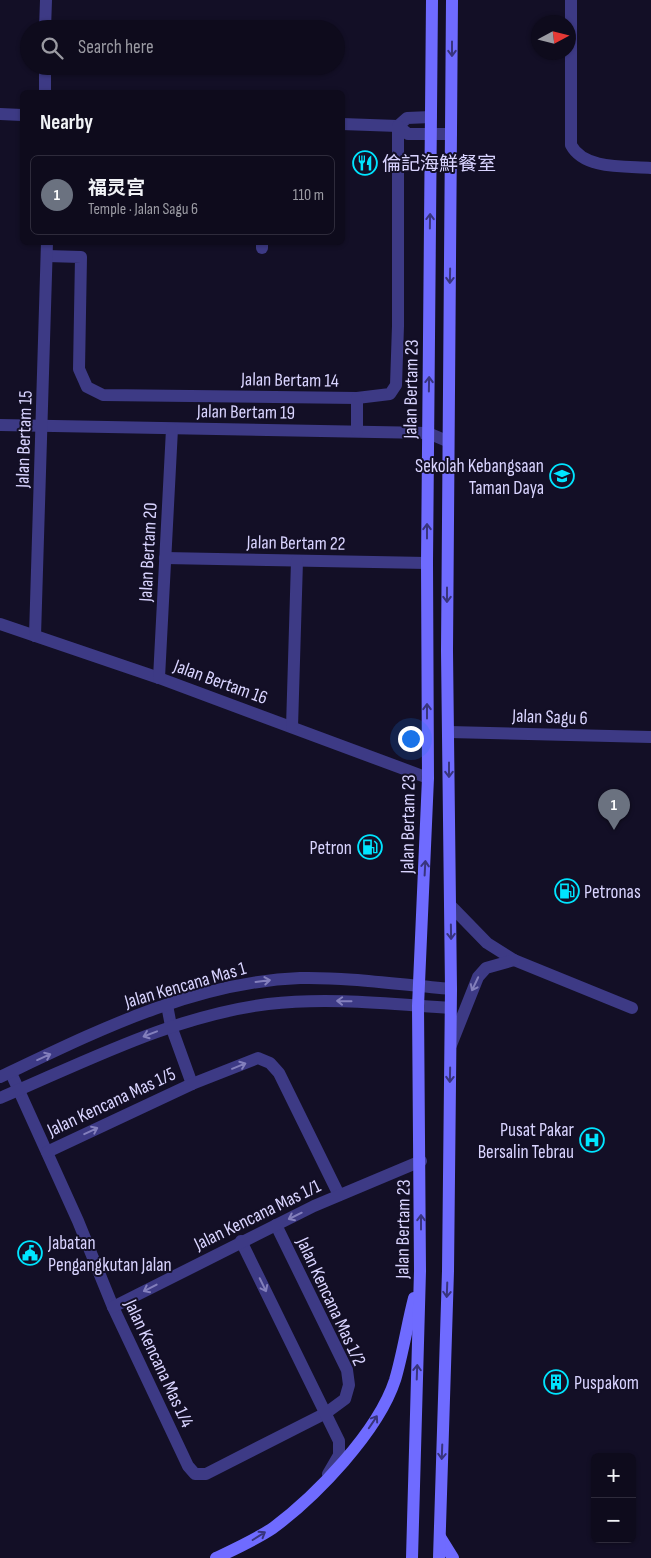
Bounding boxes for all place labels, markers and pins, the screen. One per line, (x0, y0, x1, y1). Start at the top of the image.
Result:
restaurant icon: 倫記海鮮餐室 (352, 150, 378, 176)
place label: 倫記海鮮餐室 (382, 153, 496, 176)
place label: Sekolah Kebangsaan Taman Daya (415, 455, 544, 500)
school or university icon: Sekolah Kebangsaan Taman Daya (549, 463, 575, 489)
pin: 1 (598, 789, 630, 830)
fuel station icon: Petron (357, 834, 383, 860)
place label: Petron (309, 837, 352, 860)
fuel station icon: Petronas (554, 878, 580, 904)
place label: Petronas (584, 881, 641, 904)
place label: Pusat Pakar Bersalin Tebrau (478, 1119, 575, 1164)
hospital icon: Pusat Pakar Bersalin Tebrau (579, 1127, 605, 1153)
place label: Jabatan Pengangkutan Jalan (47, 1232, 172, 1277)
public building icon: Jabatan Pengangkutan Jalan (17, 1240, 43, 1266)
building icon: Puspakom (543, 1369, 569, 1395)
place label: Puspakom (574, 1372, 639, 1395)

